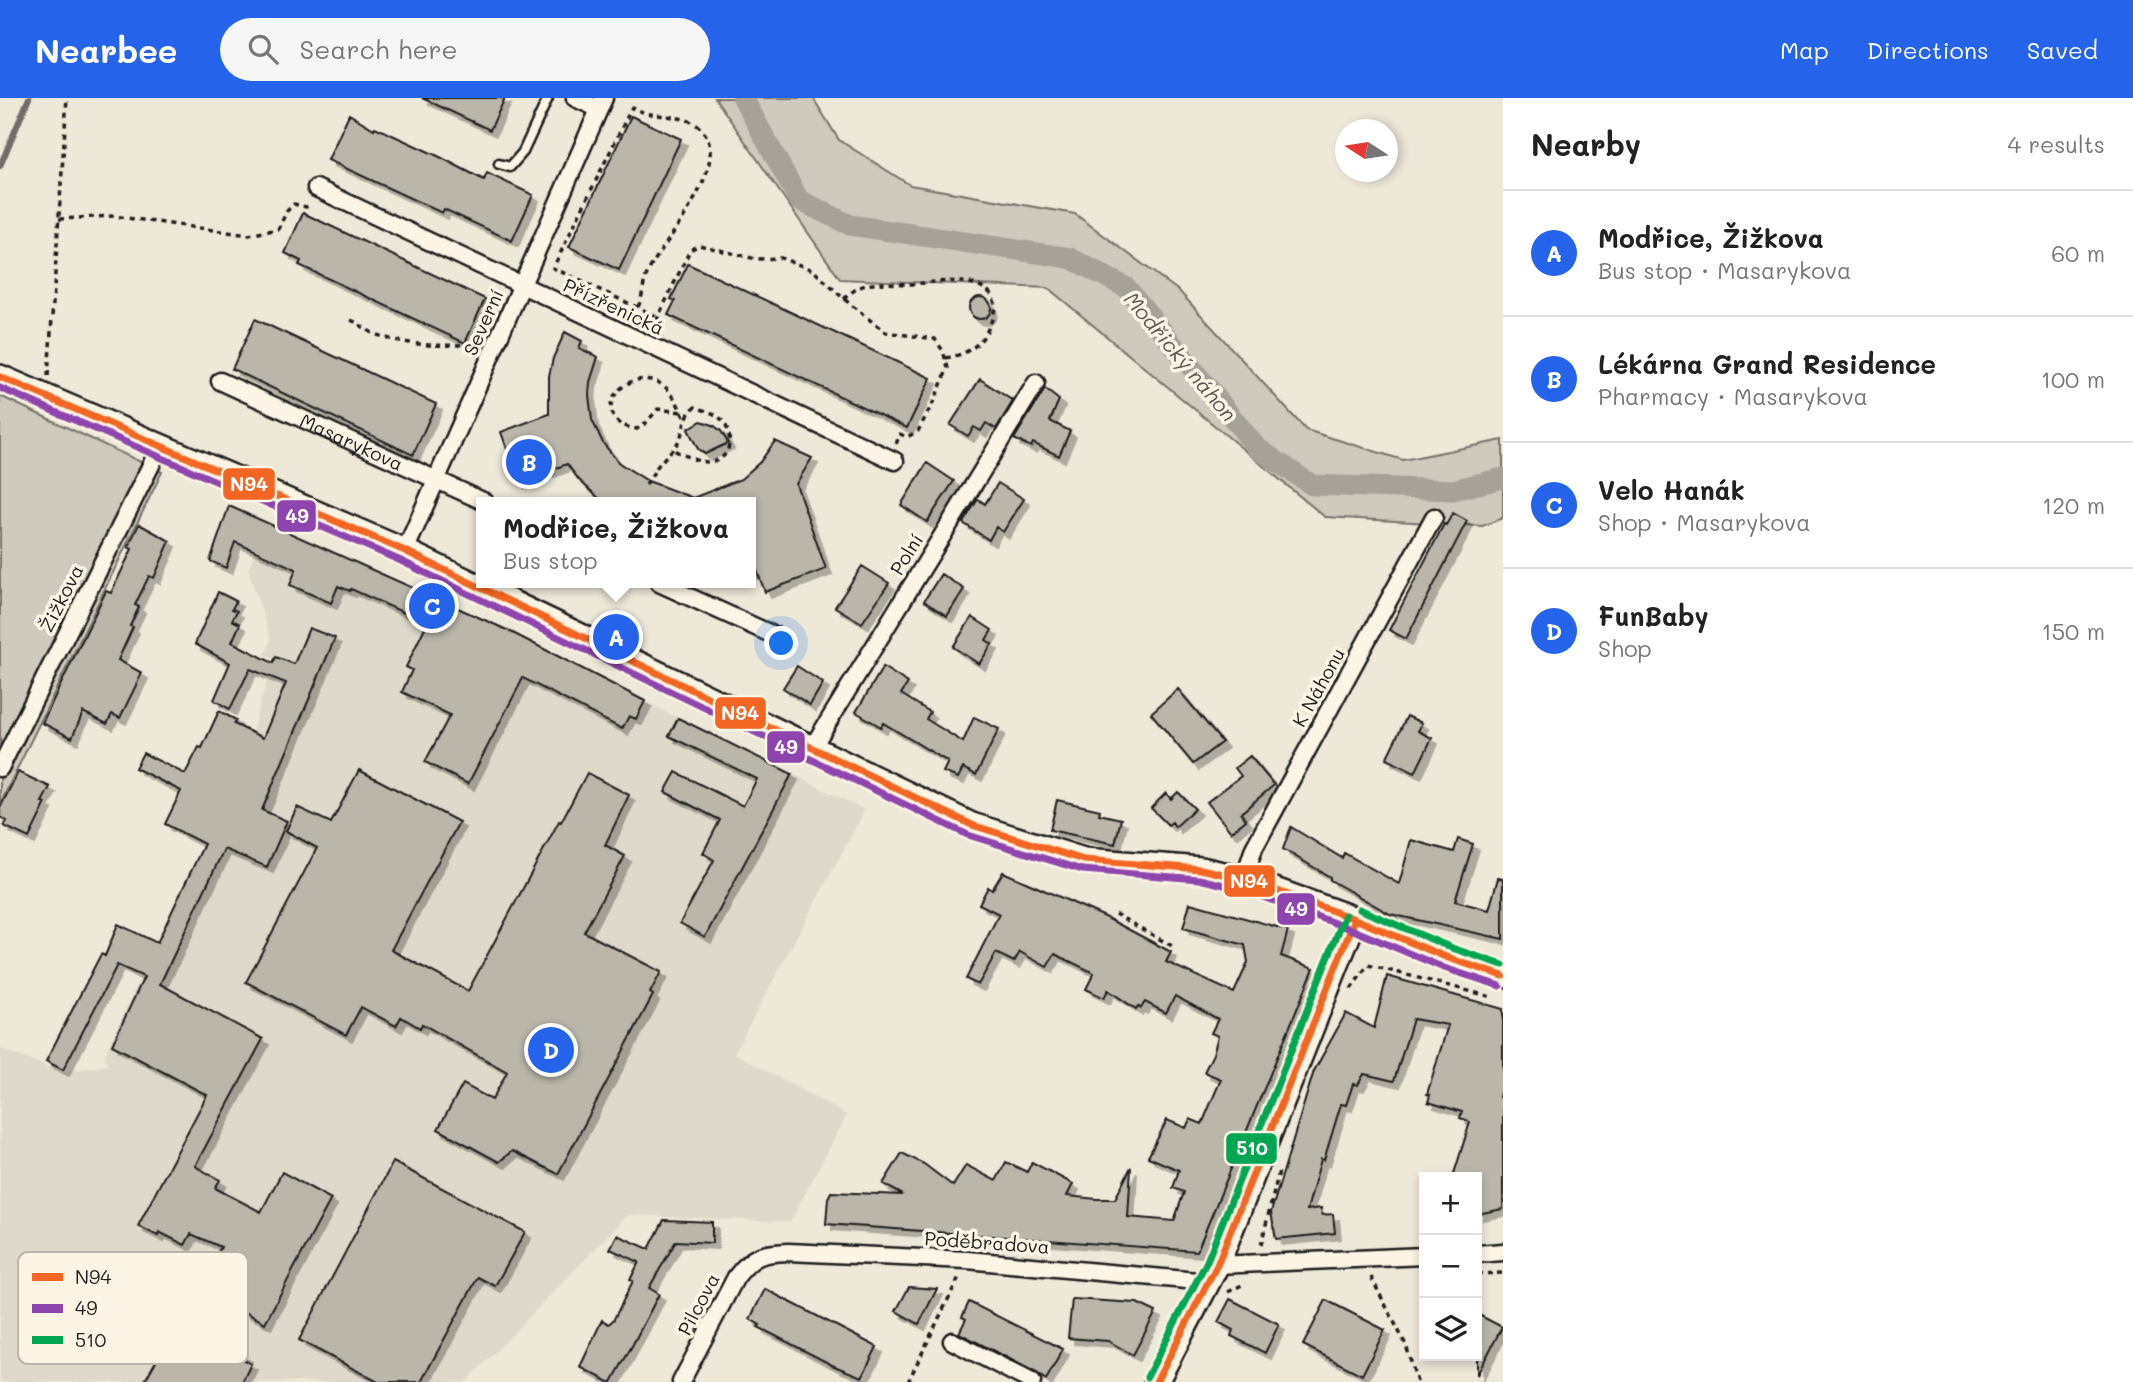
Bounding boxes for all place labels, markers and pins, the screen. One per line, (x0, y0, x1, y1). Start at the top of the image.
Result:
pin: B (506, 436, 552, 488)
pin: C (409, 580, 455, 632)
pin: A (593, 611, 639, 663)
pin: D (528, 1024, 574, 1076)

